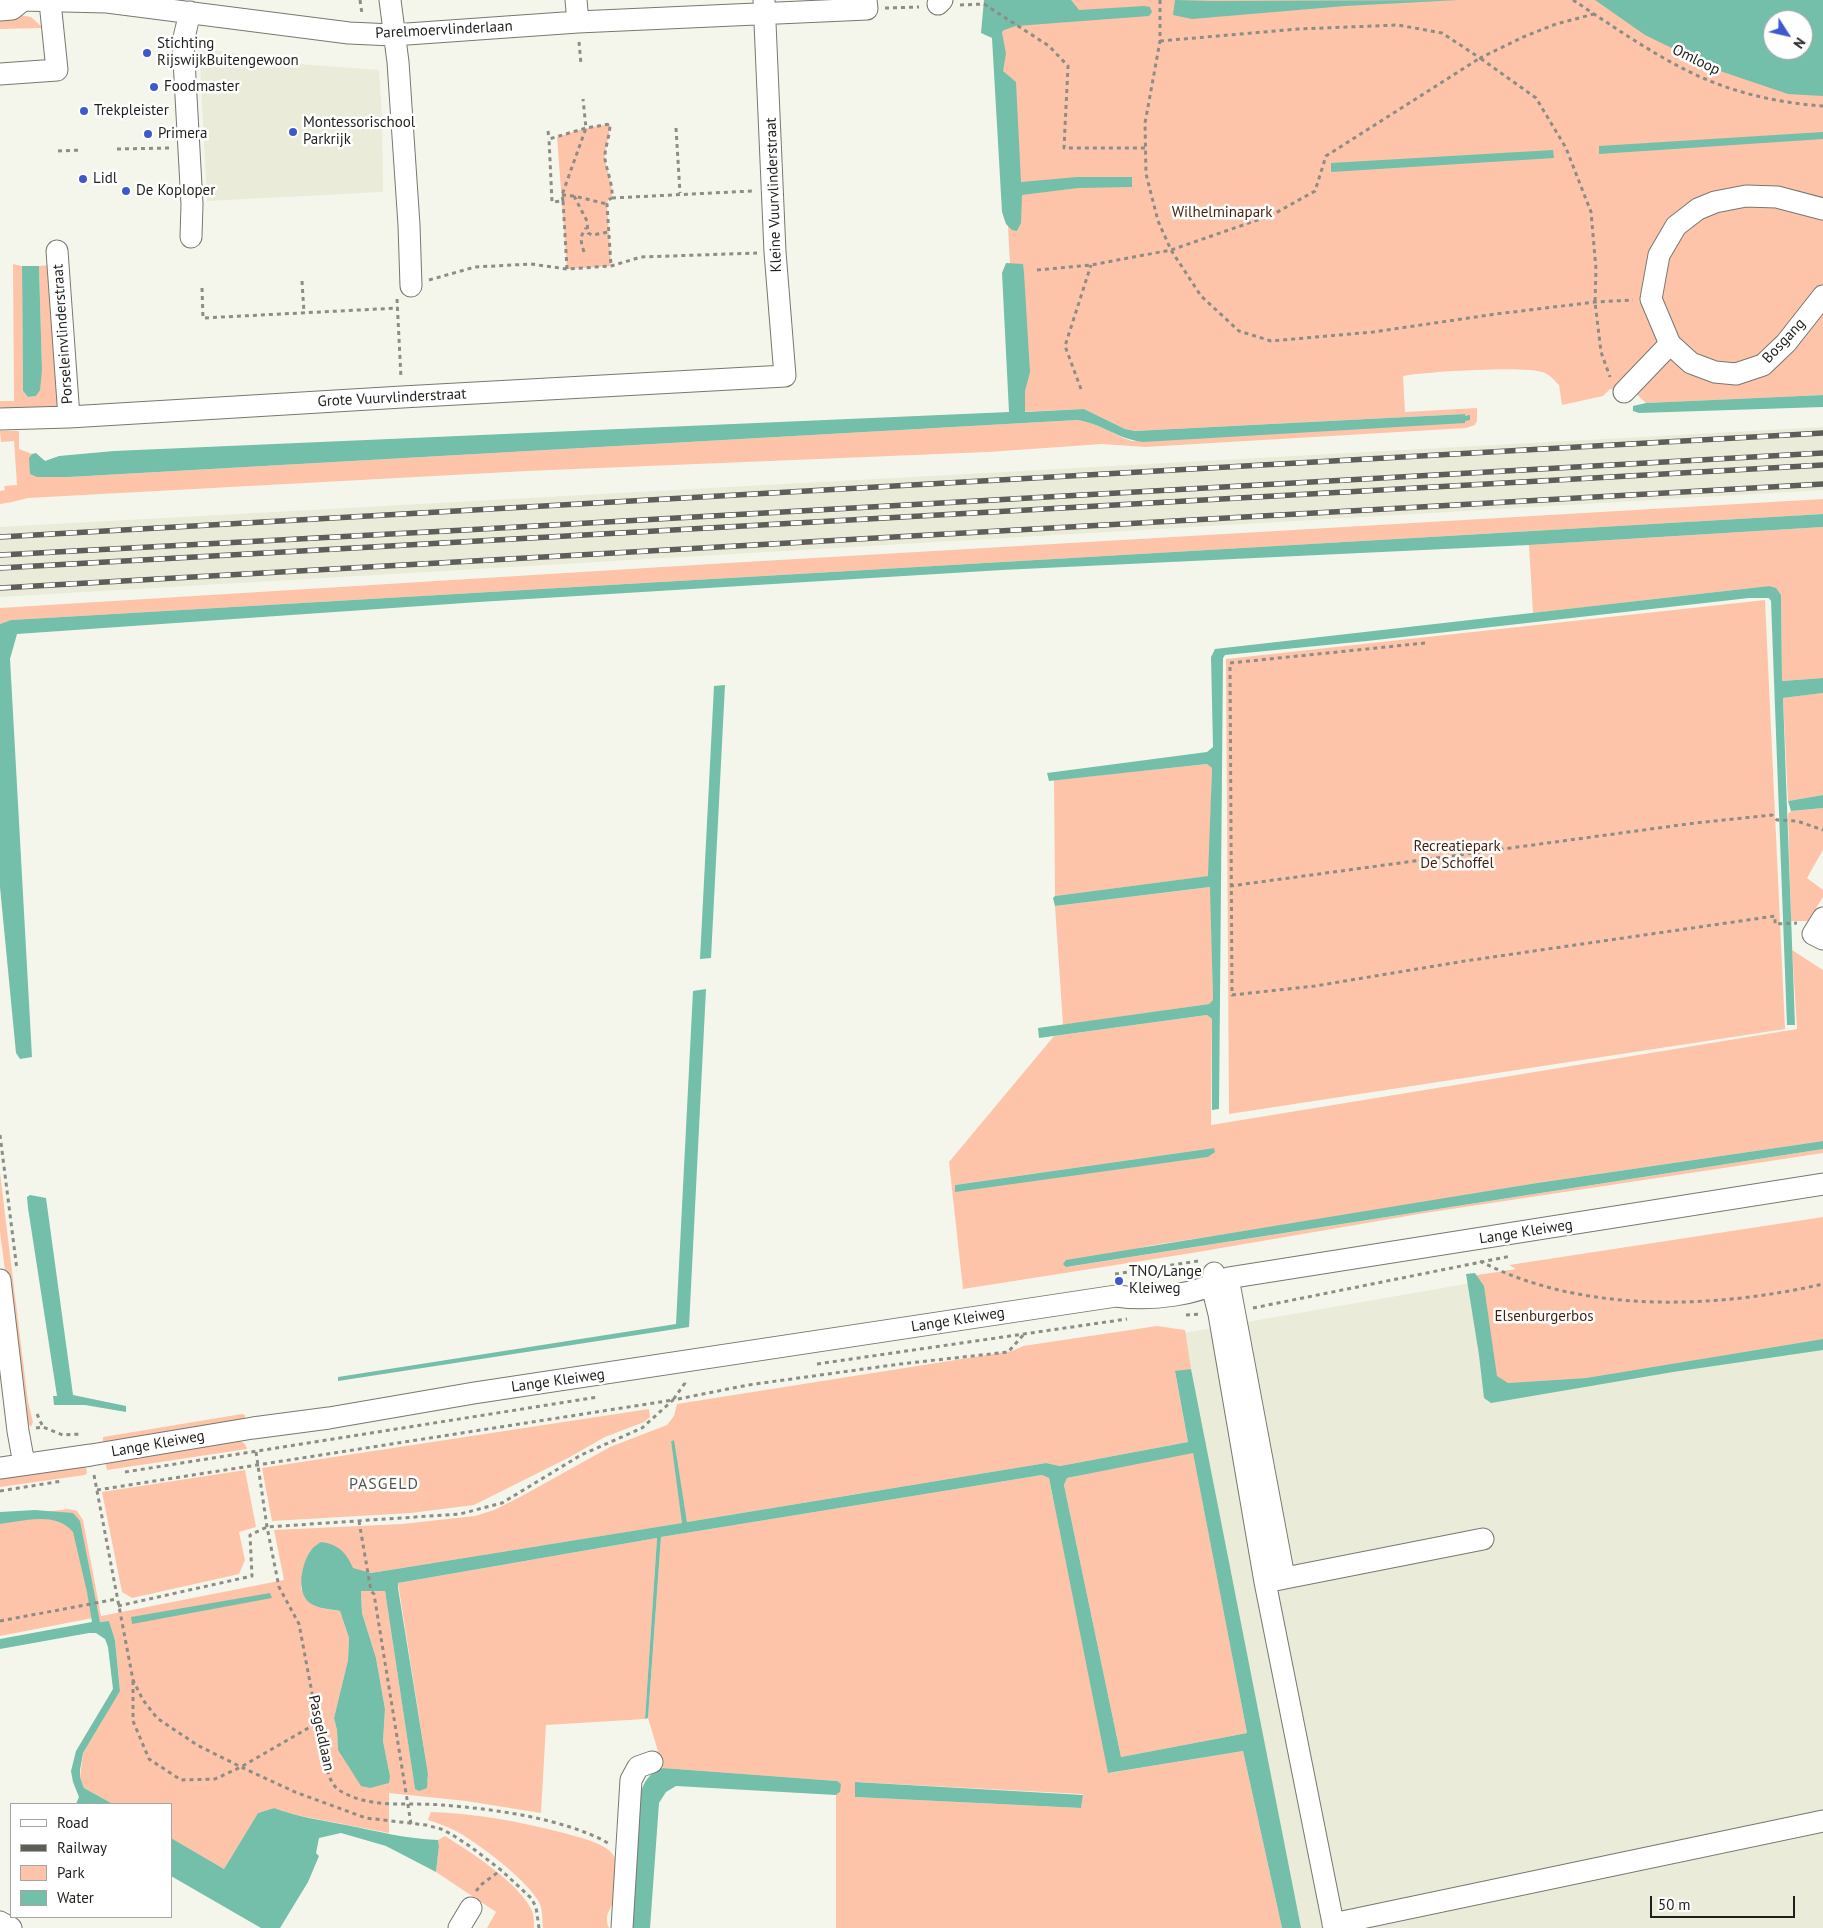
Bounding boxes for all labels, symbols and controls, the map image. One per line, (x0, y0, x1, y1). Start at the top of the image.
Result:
north arrow (1763, 10, 1813, 60)
street label: Parelmoervlinderlaan (375, 17, 513, 43)
text: N (1789, 34, 1809, 52)
place label: Stichting RijswijkBuitengewoon (157, 35, 299, 70)
street label: Omloop (1669, 41, 1723, 79)
marker: Stichting RijswijkBuitengewoon (141, 47, 153, 59)
place label: Foodmaster (164, 78, 239, 96)
marker: Foodmaster (148, 81, 160, 93)
place label: Trekpleister (94, 102, 169, 120)
marker: Trekpleister (78, 105, 90, 117)
place label: Montessorischool Parkrijk (303, 114, 415, 149)
street label: Kleine Vuurvlinderstraat (762, 117, 786, 273)
place label: Primera (158, 125, 207, 143)
marker: Montessorischool Parkrijk (287, 126, 299, 138)
marker: Primera (142, 128, 154, 140)
place label: Lidl (93, 170, 117, 188)
marker: Lidl (77, 173, 89, 185)
place label: De Koploper (136, 182, 215, 200)
marker: De Koploper (120, 185, 132, 197)
park label: Wilhelminapark (1172, 204, 1272, 222)
street label: Porseleinvlinderstraat (49, 263, 77, 405)
street label: Bosgang (1759, 315, 1809, 367)
street label: Grote Vuurvlinderstraat (317, 385, 467, 411)
park label: Recreatiepark De Schoffel (1413, 838, 1501, 873)
street label: Lange Kleiweg (1478, 1216, 1574, 1248)
place label: TNO/Lange Kleiweg (1129, 1263, 1202, 1298)
marker: TNO/Lange Kleiweg (1113, 1275, 1125, 1287)
street label: Lange Kleiweg (910, 1304, 1006, 1336)
park label: Elsenburgerbos (1494, 1308, 1594, 1326)
street label: Lange Kleiweg (510, 1366, 606, 1396)
street label: Lange Kleiweg (110, 1427, 206, 1461)
district label: PASGELD (348, 1474, 420, 1494)
street label: Pasgeldlaan (304, 1693, 338, 1773)
legend (10, 1803, 172, 1918)
text: Road (57, 1813, 89, 1832)
text: Railway (57, 1838, 107, 1857)
text: Park (57, 1863, 85, 1882)
scale bar (1653, 1886, 1798, 1918)
text: Water (57, 1888, 94, 1907)
text: 50 m (1658, 1895, 1691, 1914)

